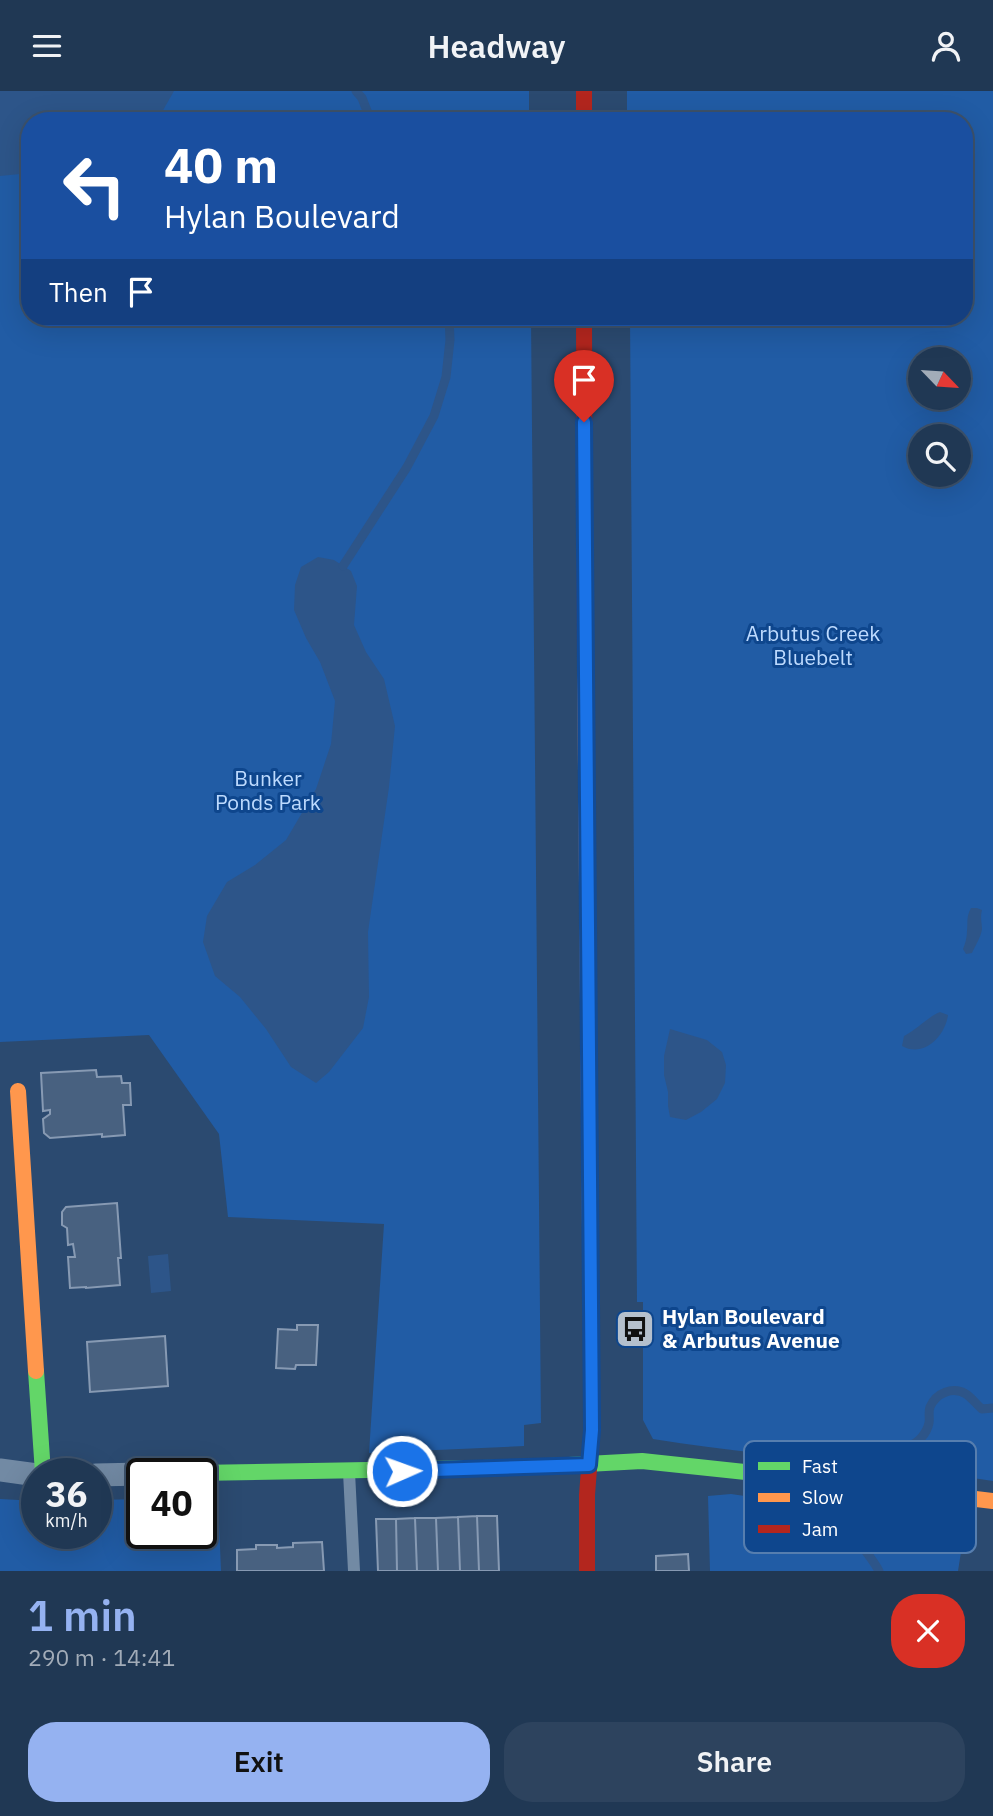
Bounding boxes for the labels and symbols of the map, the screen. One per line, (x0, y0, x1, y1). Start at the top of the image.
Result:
north arrow (908, 347, 971, 409)
pin (554, 350, 614, 422)
park label: Arbutus Creek Bluebelt (746, 619, 880, 671)
park label: Bunker Ponds Park (215, 764, 321, 816)
place label: Hylan Boulevard & Arbutus Avenue (662, 1302, 840, 1354)
bus stop icon: Hylan Boulevard & Arbutus Avenue (614, 1308, 656, 1350)
position arrow (365, 1434, 439, 1508)
legend (744, 1441, 976, 1553)
text: Fast (802, 1454, 838, 1478)
speed limit sign: 40 (126, 1458, 217, 1549)
text: Slow (802, 1485, 843, 1509)
text: Jam (802, 1517, 838, 1541)

